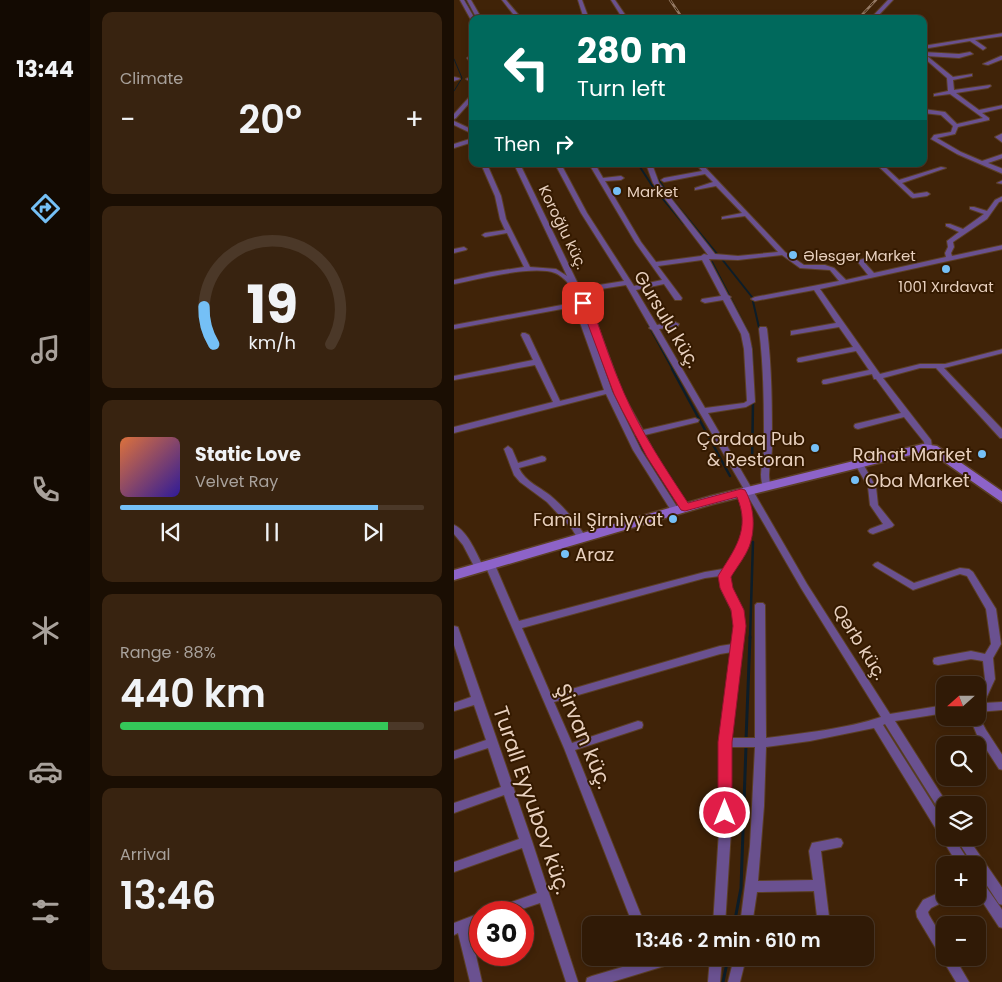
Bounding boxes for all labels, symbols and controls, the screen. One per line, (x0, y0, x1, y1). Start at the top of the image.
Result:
text: 280 m (577, 26, 687, 75)
icon: left (494, 35, 559, 100)
text: 13:44 (16, 54, 74, 85)
text: Climate (120, 67, 183, 90)
text: Turn left (577, 73, 665, 104)
text: 20° (239, 93, 302, 146)
text: − (120, 100, 135, 139)
text: + (405, 100, 424, 139)
icon: right (550, 130, 578, 158)
text: Then (494, 131, 540, 158)
place label: Market (627, 181, 678, 202)
street label: Koroğlu küç. (534, 182, 592, 272)
marker: Market (611, 185, 623, 197)
icon: directions (28, 191, 63, 226)
place label: Ələsgər Market (803, 245, 916, 266)
marker: Ələsgər Market (787, 249, 799, 261)
marker: 1001 Xırdavat (940, 263, 952, 275)
street label: Gursulu küç. (628, 266, 706, 372)
text: 19 (246, 268, 298, 341)
place label: 1001 Xırdavat (898, 276, 994, 297)
pin (562, 282, 604, 324)
icon: arrive (569, 289, 597, 317)
text: km/h (248, 330, 296, 355)
icon: music (28, 332, 63, 367)
place label: Çardaq Pub & Restoran (697, 426, 805, 472)
text: Static Love (195, 441, 301, 468)
marker: Çardaq Pub & Restoran (809, 442, 821, 454)
place label: Rahat Market (852, 442, 972, 467)
marker: Rahat Market (976, 448, 988, 460)
place label: Oba Market (865, 468, 970, 493)
text: Velvet Ray (195, 470, 278, 493)
icon: phone (28, 472, 63, 507)
marker: Oba Market (849, 474, 861, 486)
place label: Famil Şirniyyat (533, 507, 663, 532)
marker: Famil Şirniyyat (667, 513, 679, 525)
icon: previous (157, 518, 185, 546)
icon: pause (258, 518, 286, 546)
icon: next (359, 518, 387, 546)
place label: Araz (575, 542, 614, 567)
marker: Araz (559, 548, 571, 560)
street label: Qərb küç. (827, 600, 893, 684)
icon: climate (28, 613, 63, 648)
text: Range · 88% (120, 641, 216, 664)
text: 440 km (120, 667, 266, 720)
north arrow (936, 676, 986, 726)
map controls (936, 676, 986, 966)
street label: Şirvan küç. (549, 679, 619, 793)
street label: Turall Eyyubov küç. (486, 702, 578, 898)
button: search (936, 736, 986, 786)
icon: car (28, 754, 63, 789)
position arrow (698, 786, 750, 838)
button: layers (936, 796, 986, 846)
text: Arrival (120, 843, 170, 866)
button: + (936, 856, 986, 906)
text: 13:46 (120, 869, 216, 922)
icon: filters (28, 894, 63, 929)
speed limit sign: 30 (469, 901, 534, 966)
button: − (936, 916, 986, 966)
text: 13:46 · 2 min · 610 m (635, 927, 821, 954)

